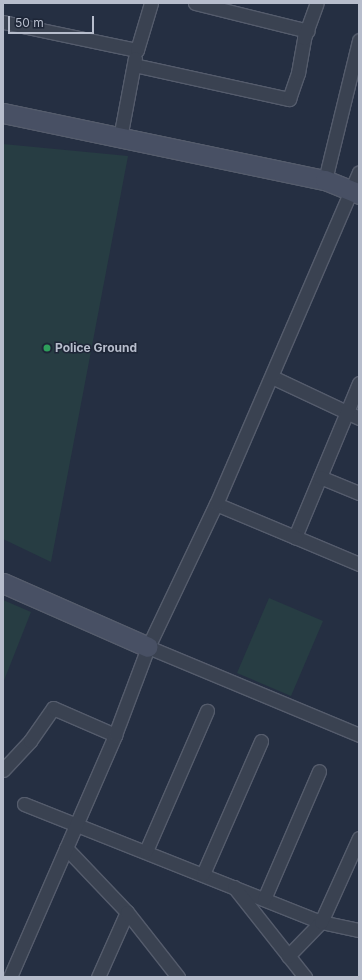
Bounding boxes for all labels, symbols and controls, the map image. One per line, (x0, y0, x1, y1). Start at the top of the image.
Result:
scale bar (10, 8, 96, 34)
text: 50 m (15, 15, 44, 30)
place label: Police Ground (55, 341, 137, 355)
marker: Police Ground (42, 343, 52, 353)

